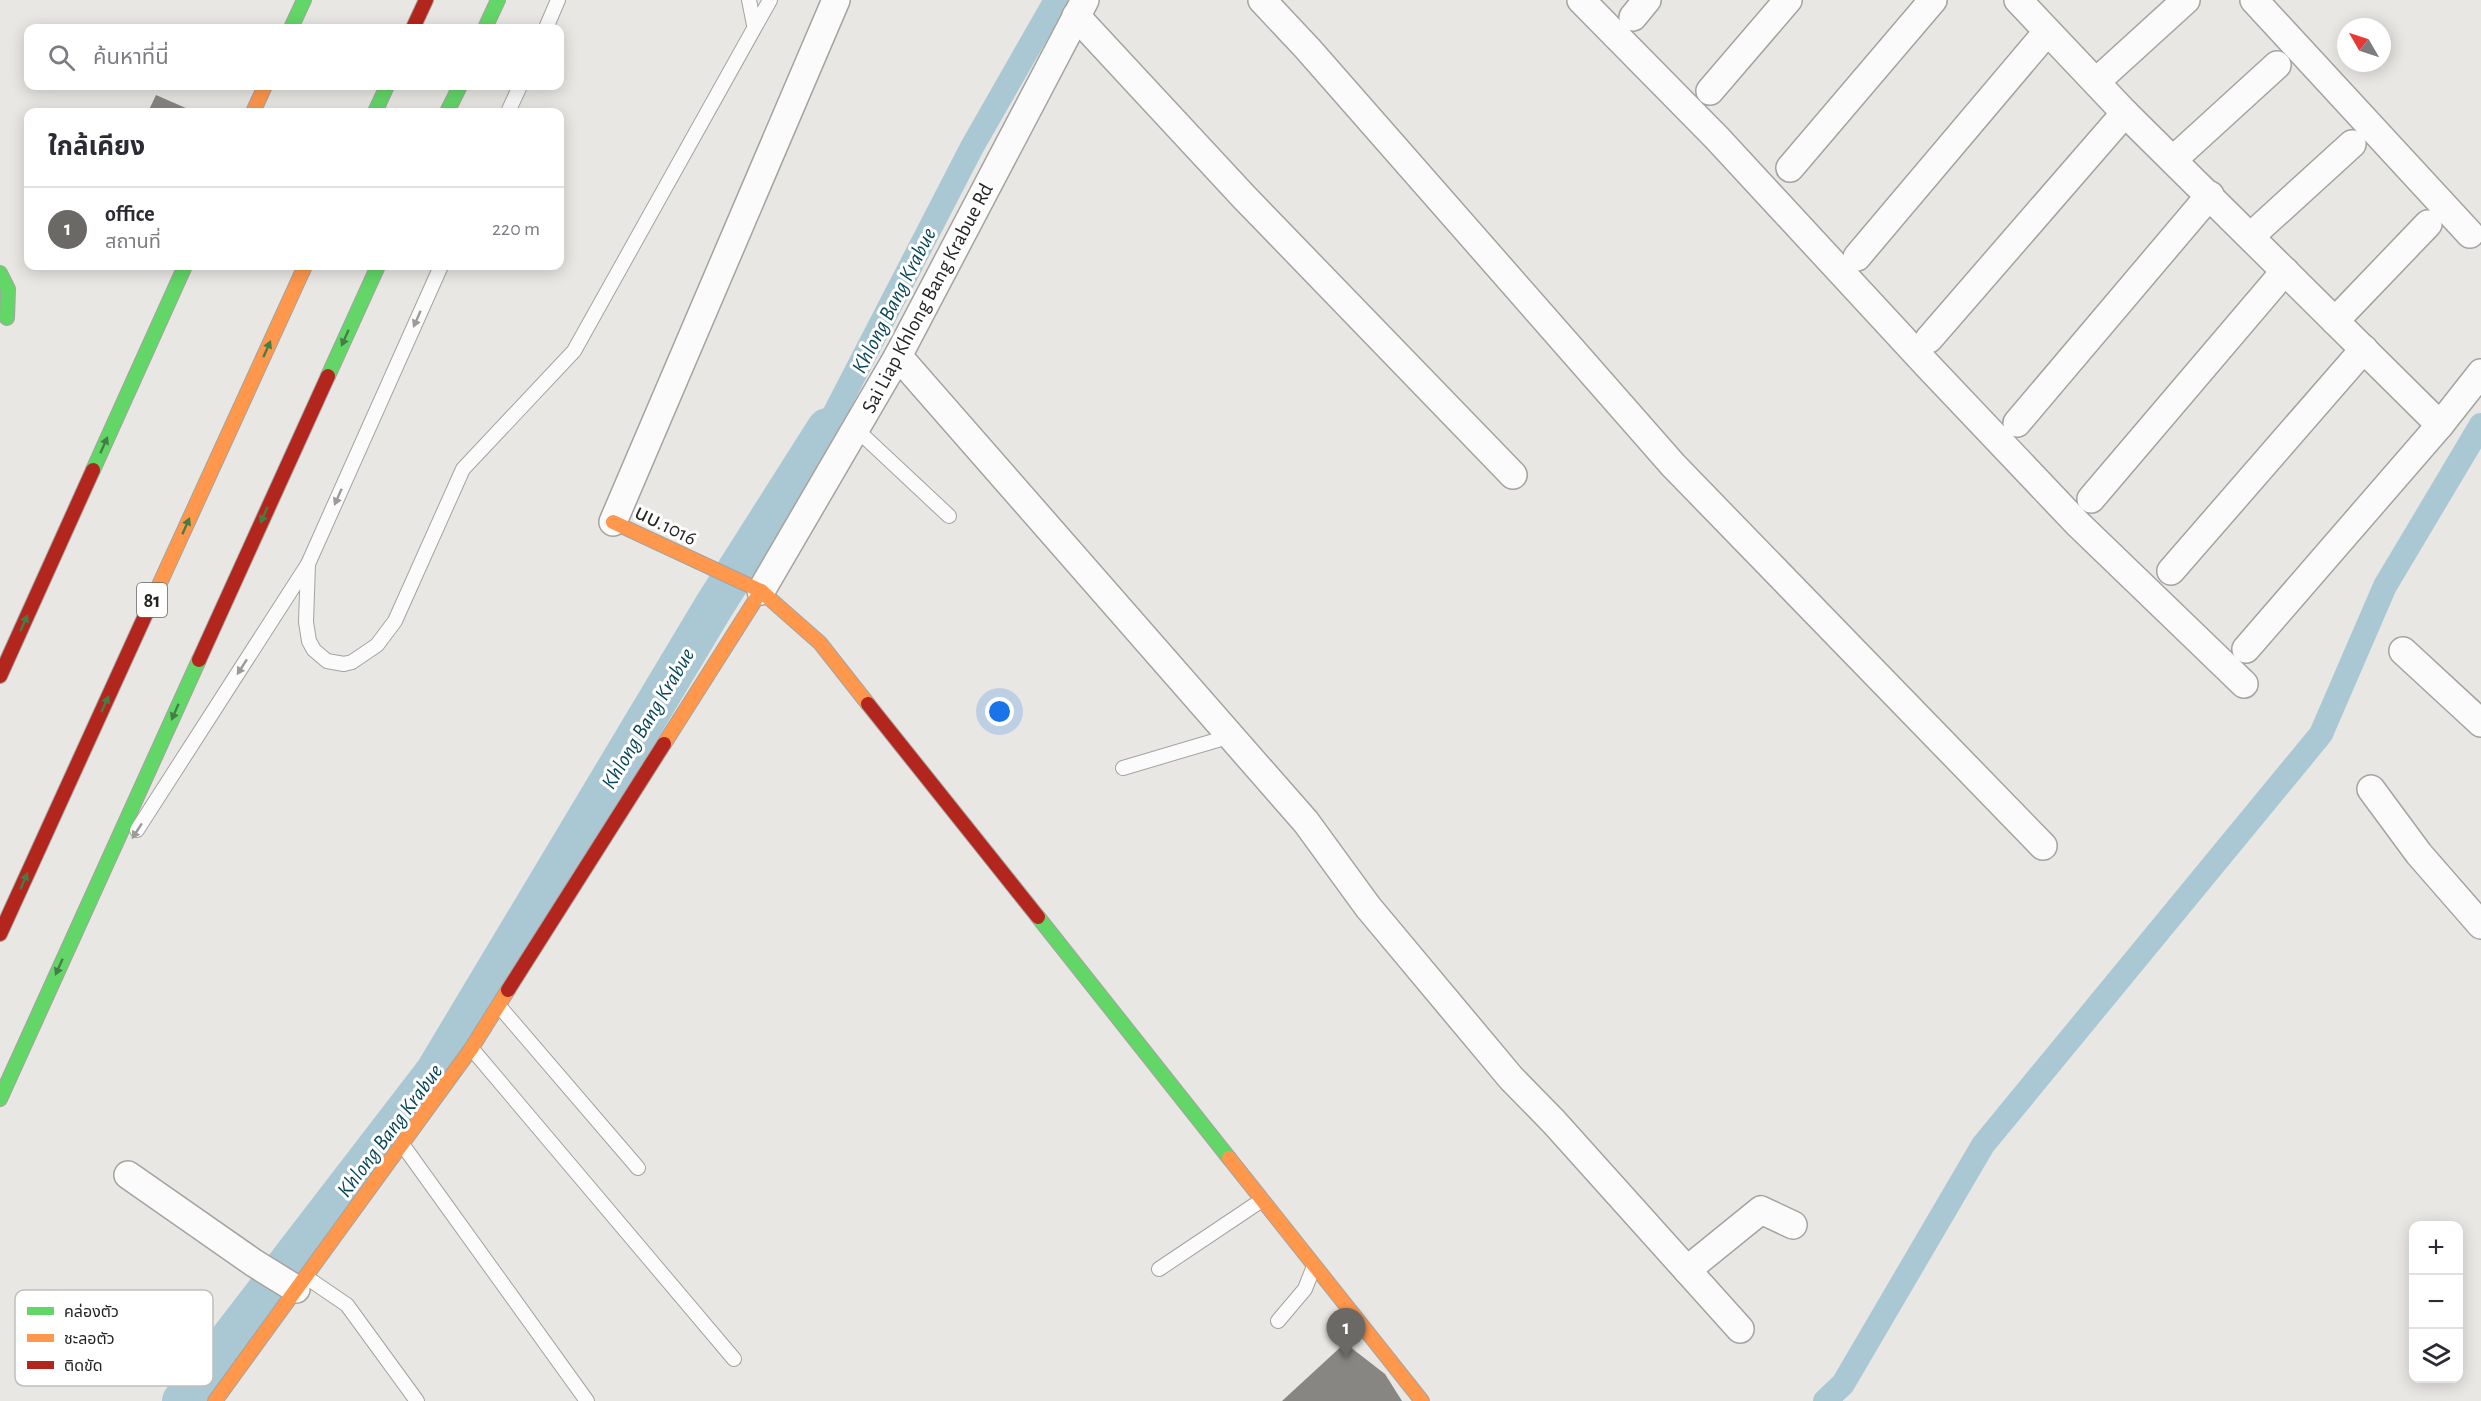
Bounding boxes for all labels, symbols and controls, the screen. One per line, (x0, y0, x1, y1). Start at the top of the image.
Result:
north arrow (2337, 18, 2391, 72)
search box (24, 24, 564, 90)
icon: search (45, 41, 78, 74)
text: ค้นหาที่นี่ (93, 46, 169, 68)
text: ใกล้เคียง (48, 134, 145, 160)
street label: Sai Liap Khlong Bang Krabue Rd (856, 179, 998, 417)
text: office (105, 203, 155, 225)
text: 1 (64, 219, 71, 239)
text: 220 m (492, 219, 540, 239)
water label: Khlong Bang Krabue (845, 223, 941, 377)
text: สถานที่ (105, 232, 161, 252)
one-way arrow (412, 310, 421, 328)
one-way arrow (340, 329, 350, 347)
one-way arrow (262, 340, 271, 357)
one-way arrow (99, 435, 109, 453)
one-way arrow (333, 489, 342, 506)
street label: นบ.1016 (632, 502, 700, 549)
one-way arrow (260, 507, 269, 524)
one-way arrow (181, 517, 191, 535)
road number: 81 (137, 583, 167, 617)
one-way arrow (19, 613, 29, 631)
water label: Khlong Bang Krabue (597, 644, 698, 793)
one-way arrow (237, 658, 248, 675)
one-way arrow (100, 694, 110, 712)
your location (985, 697, 1014, 726)
one-way arrow (171, 704, 180, 721)
one-way arrow (132, 823, 143, 839)
one-way arrow (20, 873, 29, 890)
one-way arrow (55, 959, 64, 976)
water label: Khlong Bang Krabue (333, 1060, 447, 1201)
map controls (2409, 1221, 2463, 1383)
button: + (2409, 1221, 2463, 1275)
button: − (2409, 1275, 2463, 1329)
legend (15, 1290, 213, 1386)
text: คล่องตัว (64, 1303, 119, 1320)
pin: 1 (1326, 1308, 1366, 1358)
button: layers (2409, 1329, 2463, 1383)
text: ชะลอตัว (64, 1331, 115, 1347)
text: ติดขัด (64, 1358, 103, 1374)

